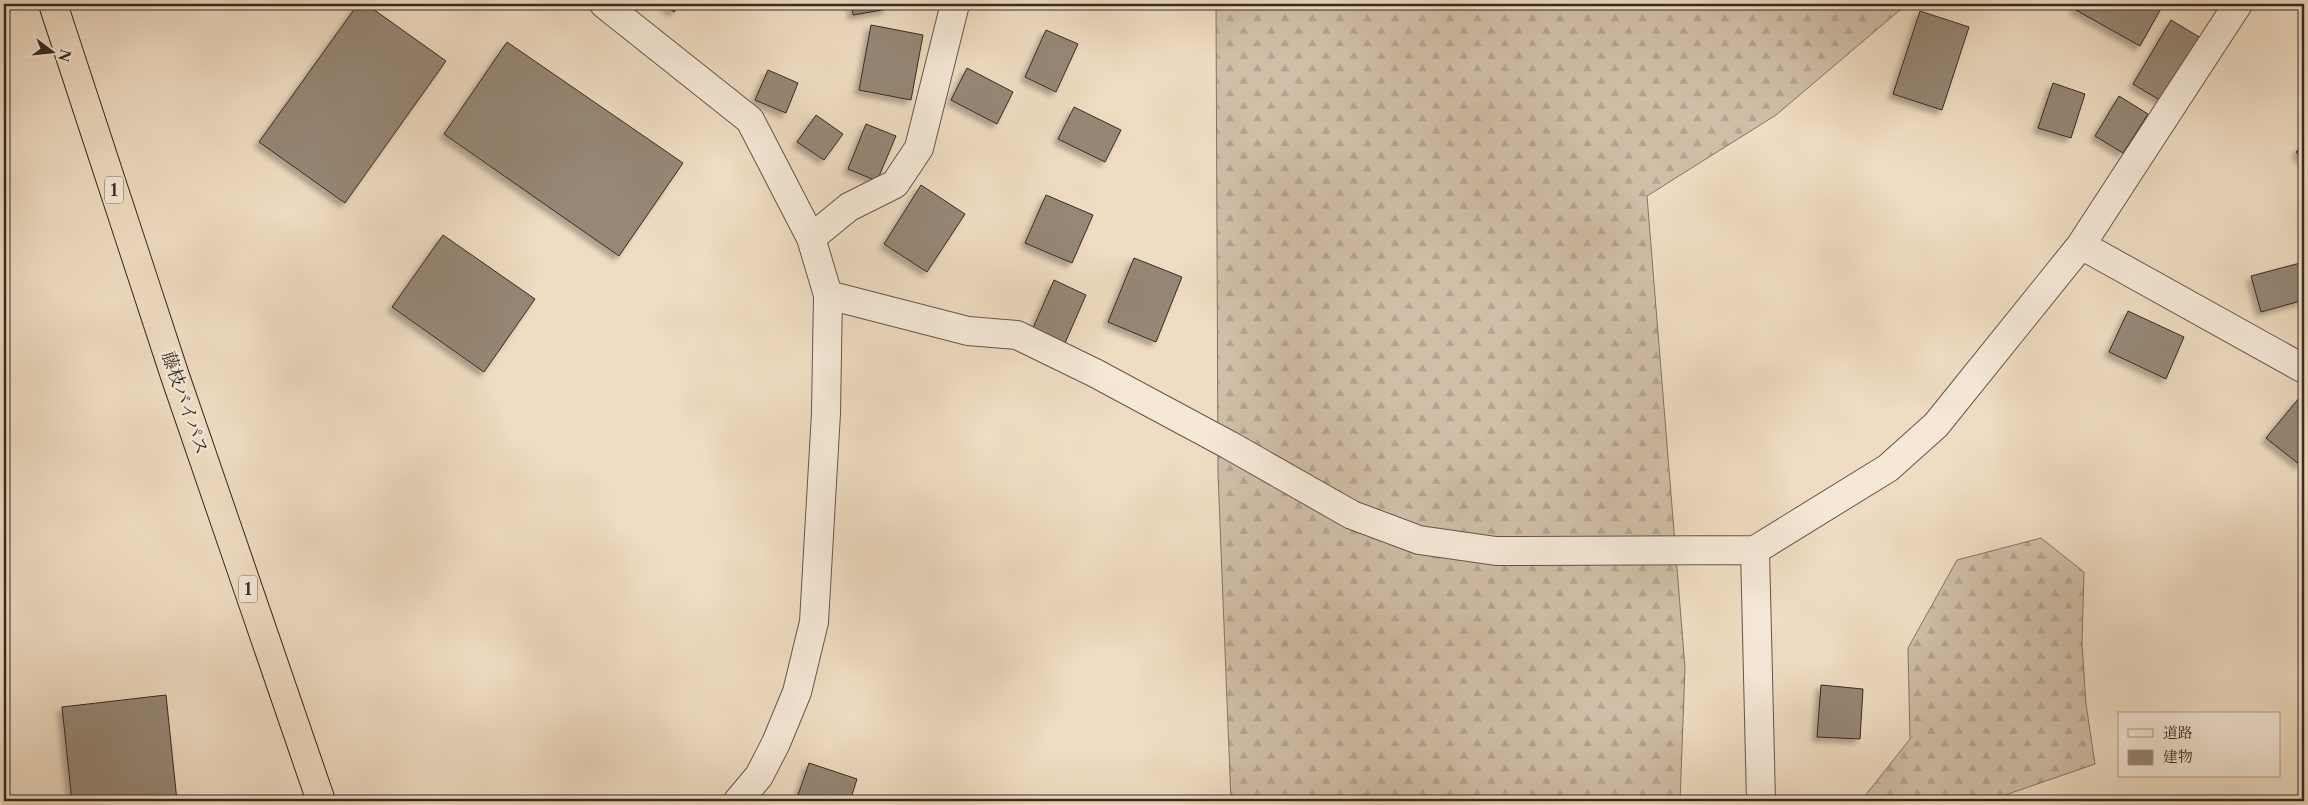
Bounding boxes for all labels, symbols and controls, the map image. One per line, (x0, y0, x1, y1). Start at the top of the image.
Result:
north arrow (28, 28, 78, 78)
text: N (54, 47, 75, 64)
road number: 1 (105, 176, 123, 204)
street label: 藤枝バイパス (157, 349, 213, 457)
road number: 1 (239, 576, 257, 602)
legend (2118, 712, 2280, 778)
text: 道路 (2163, 723, 2193, 742)
text: 建物 (2163, 747, 2193, 766)

